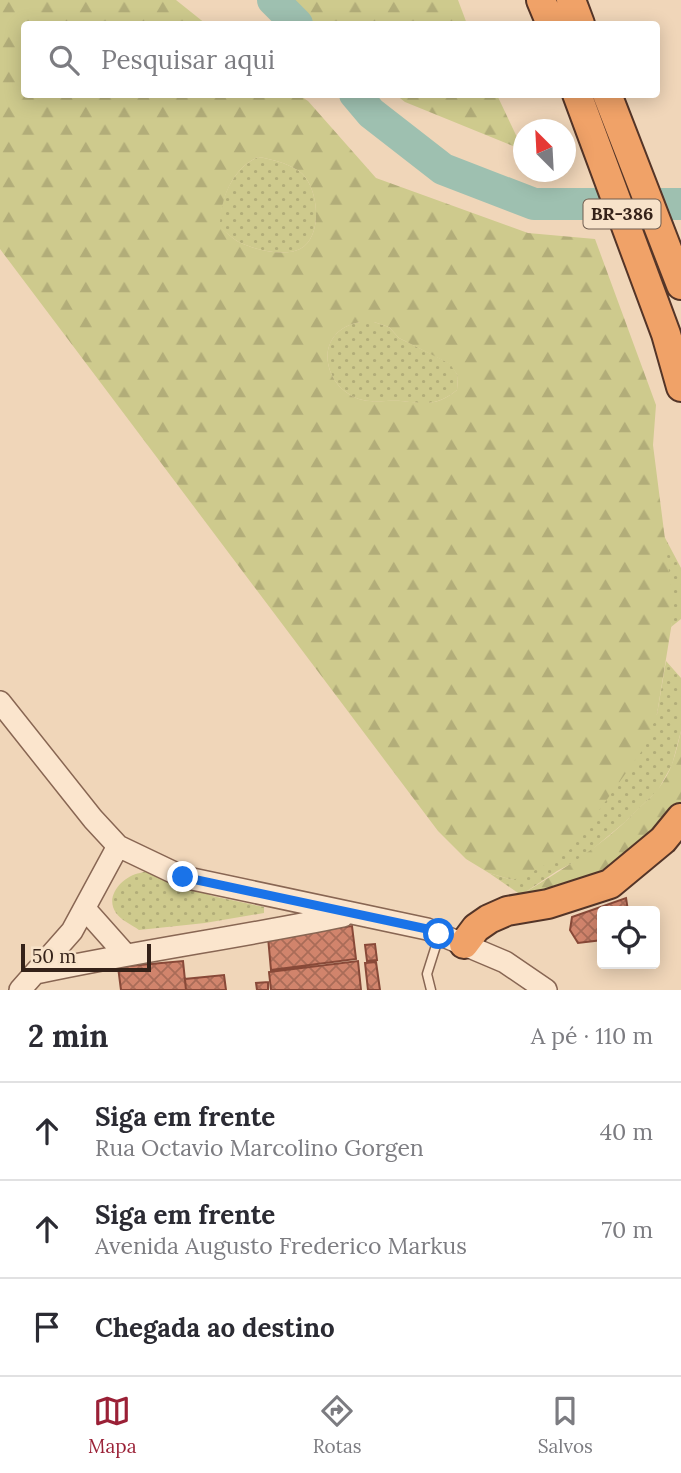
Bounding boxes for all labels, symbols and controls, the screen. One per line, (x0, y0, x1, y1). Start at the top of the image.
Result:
search box (21, 21, 660, 98)
icon: search (45, 41, 83, 79)
text: Pesquisar aqui (101, 43, 275, 76)
north arrow (513, 119, 576, 182)
road number: BR-386 (584, 200, 660, 229)
route end (167, 861, 198, 892)
map controls (597, 906, 660, 969)
button: locate (597, 906, 660, 969)
route start (423, 918, 454, 949)
scale bar (21, 941, 150, 973)
text: 50 m (32, 944, 76, 968)
text: 2 min (28, 1017, 108, 1055)
text: A pé · 110 m (531, 1021, 653, 1050)
text: Siga em frente (95, 1100, 275, 1133)
icon: ahead (28, 1112, 66, 1150)
text: 40 m (600, 1117, 653, 1146)
text: Rua Octavio Marcolino Gorgen (95, 1133, 424, 1162)
text: Siga em frente (95, 1198, 275, 1231)
icon: ahead (28, 1210, 66, 1248)
text: 70 m (602, 1215, 653, 1244)
text: Avenida Augusto Frederico Markus (95, 1231, 467, 1260)
icon: arrive (28, 1308, 66, 1346)
text: Chegada ao destino (95, 1311, 335, 1344)
tab: Mapa (88, 1392, 137, 1458)
tab: Rotas (313, 1392, 362, 1458)
tab: Salvos (538, 1392, 593, 1458)

